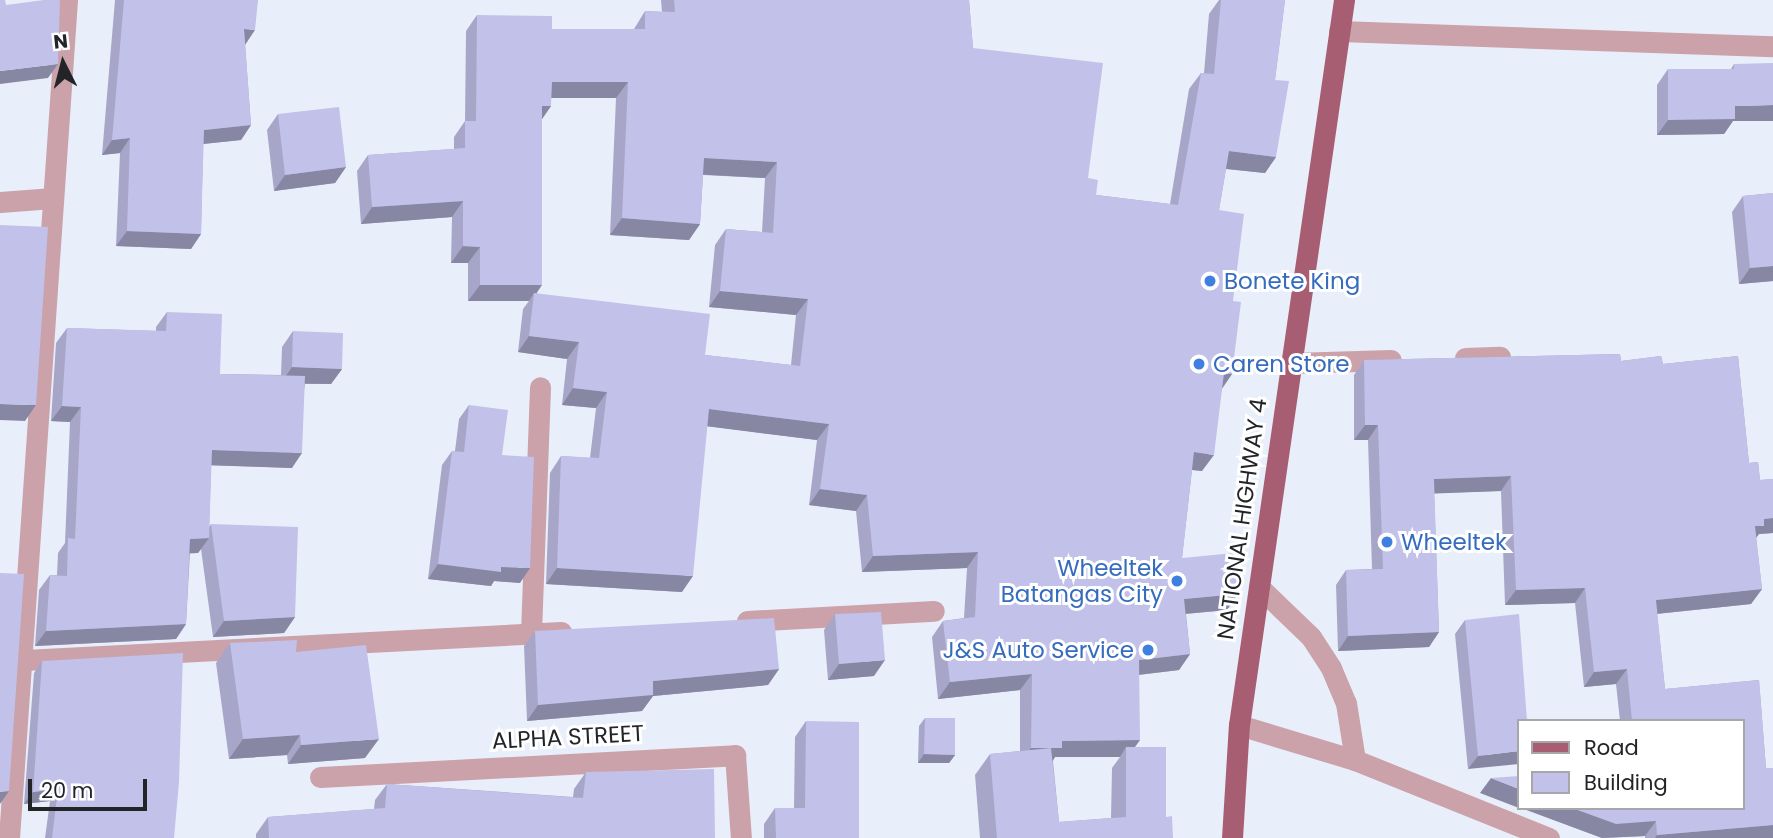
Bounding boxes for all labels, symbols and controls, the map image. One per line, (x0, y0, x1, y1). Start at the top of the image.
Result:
text: N (52, 27, 69, 56)
north arrow (28, 28, 98, 98)
place label: Bonete King (1224, 267, 1360, 295)
marker: Bonete King (1202, 273, 1218, 289)
place label: Caren Store (1213, 350, 1349, 378)
marker: Caren Store (1191, 356, 1207, 372)
street label: NATIONAL HIGHWAY 4 (1211, 397, 1273, 641)
place label: Wheeltek (1401, 528, 1507, 556)
marker: Wheeltek (1379, 534, 1395, 550)
place label: Wheeltek Batangas City (1001, 554, 1163, 608)
marker: Wheeltek Batangas City (1169, 573, 1185, 589)
place label: J&S Auto Service (943, 636, 1134, 664)
marker: J&S Auto Service (1140, 642, 1156, 658)
street label: ALPHA STREET (491, 719, 645, 755)
legend (1518, 719, 1745, 810)
text: Road (1584, 733, 1639, 762)
scale bar (32, 764, 150, 808)
text: Building (1584, 768, 1668, 797)
text: 20 m (41, 776, 94, 805)

